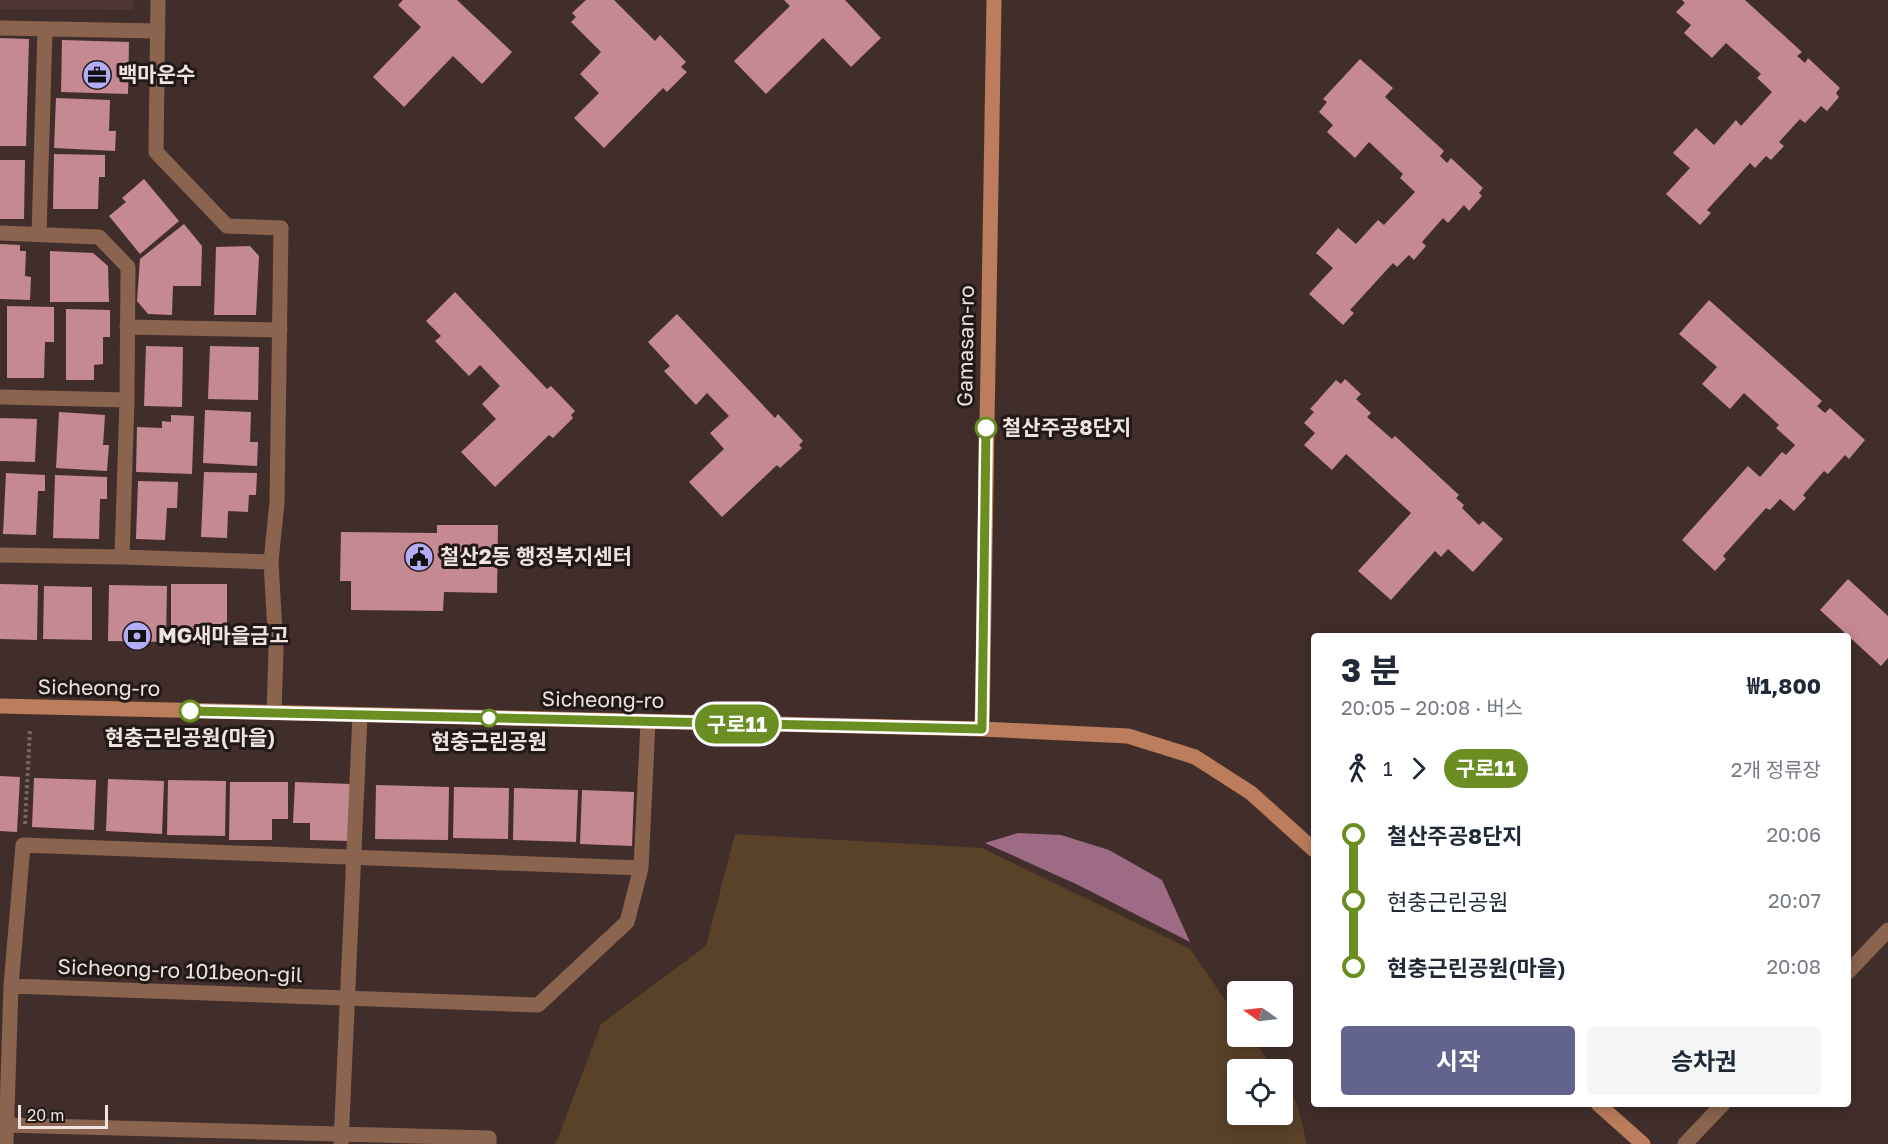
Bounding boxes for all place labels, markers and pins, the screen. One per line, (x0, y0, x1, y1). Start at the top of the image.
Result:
office icon: 백마운수 (81, 59, 113, 91)
place label: 백마운수 (118, 61, 195, 87)
place label: 철산주공8단지 (1002, 414, 1131, 440)
marker: 철산주공8단지 (975, 417, 997, 439)
public building icon: 철산2동 행정복지센터 (403, 541, 435, 573)
place label: 철산2동 행정복지센터 (440, 543, 632, 569)
bank icon: MG새마을금고 (121, 620, 153, 652)
place label: MG새마을금고 (158, 622, 289, 648)
marker: 현충근린공원(마을) (179, 700, 201, 722)
marker: 현충근린공원 (480, 709, 498, 727)
place label: 현충근린공원(마을) (105, 724, 275, 750)
place label: 현충근린공원 (431, 728, 547, 754)

